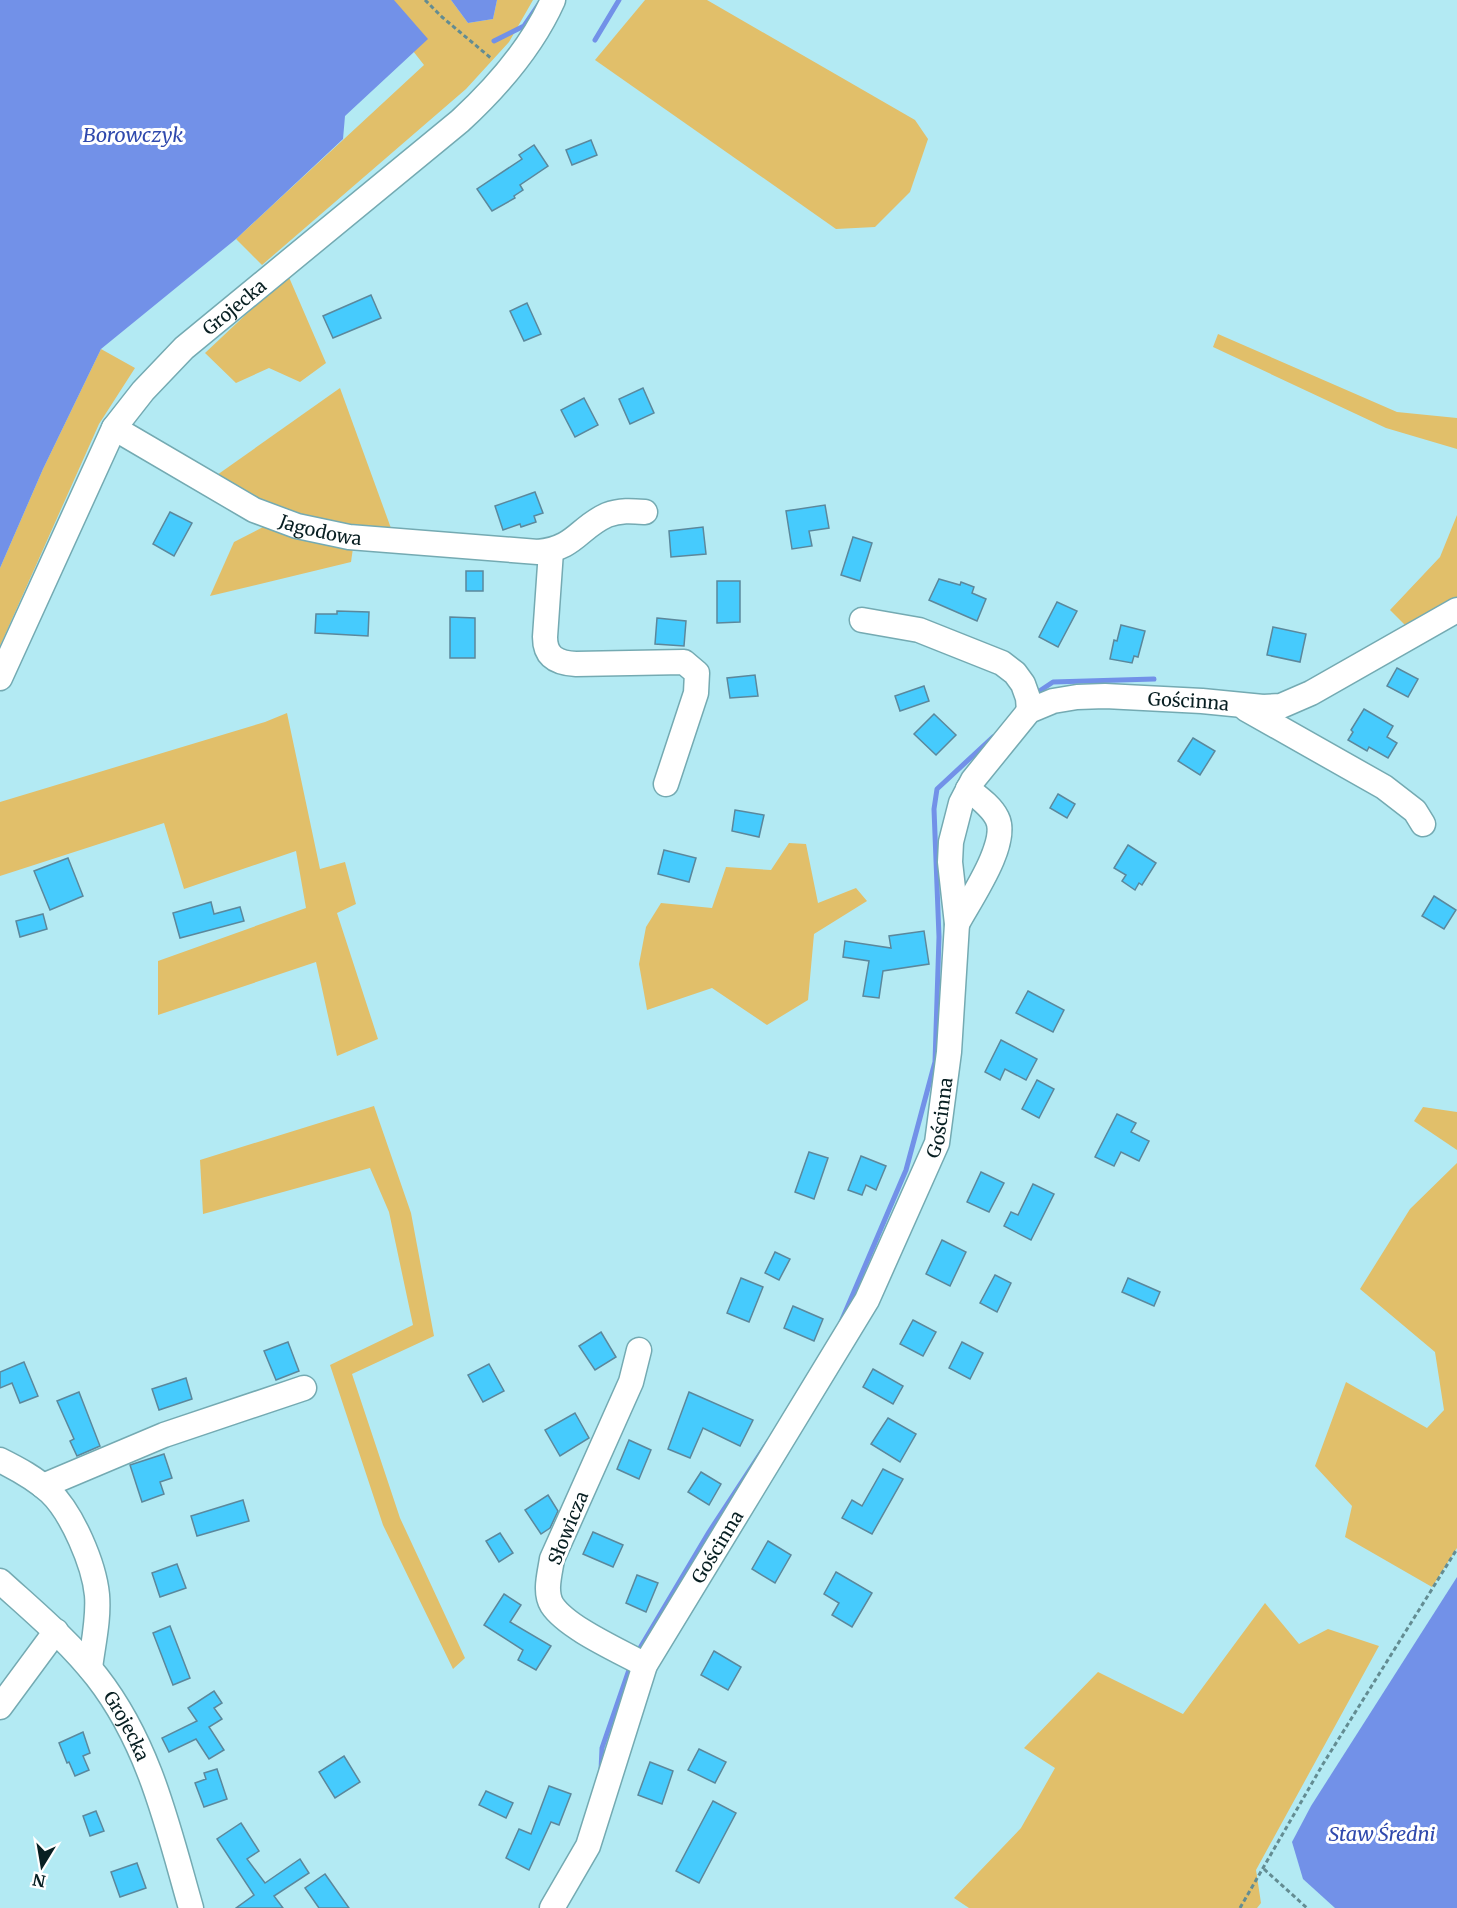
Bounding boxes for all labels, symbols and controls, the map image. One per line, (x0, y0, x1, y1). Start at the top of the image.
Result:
water label: Borowczyk (83, 122, 183, 147)
street label: Grojecka (197, 274, 271, 340)
street label: Jagodowa (275, 509, 363, 549)
street label: Gościnna (1147, 687, 1230, 715)
street label: Gościnna (920, 1076, 957, 1162)
street label: Słowicza (543, 1488, 593, 1568)
street label: Gościnna (686, 1506, 748, 1587)
street label: Grojecka (99, 1686, 155, 1764)
water label: Staw Średni (1328, 1821, 1436, 1846)
north arrow (12, 1836, 72, 1896)
text: N (31, 1870, 47, 1892)

